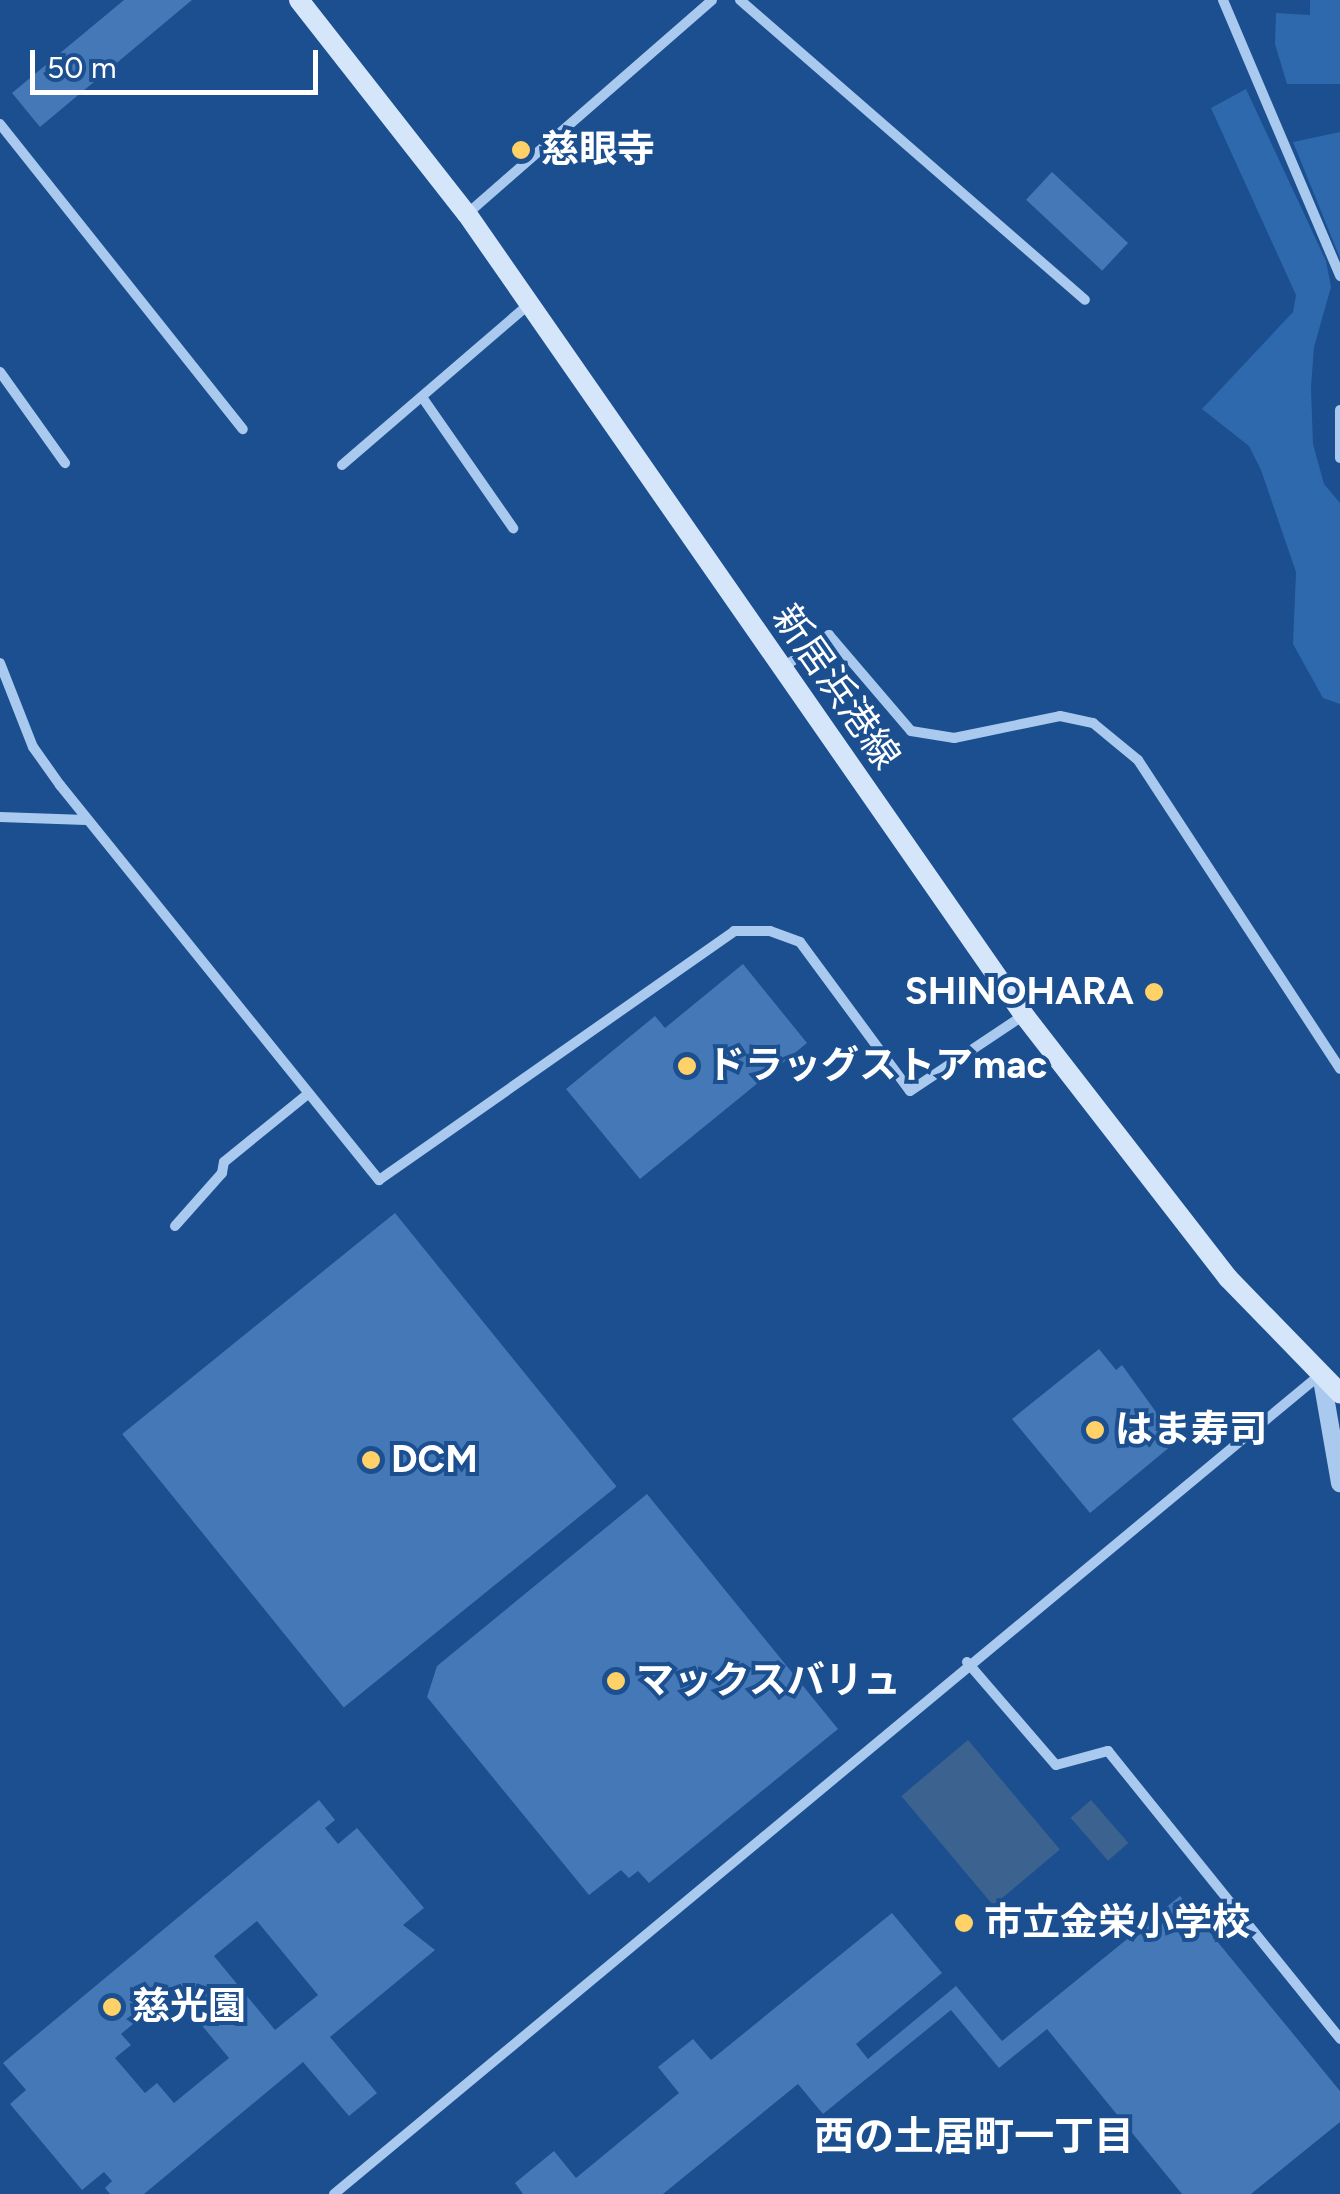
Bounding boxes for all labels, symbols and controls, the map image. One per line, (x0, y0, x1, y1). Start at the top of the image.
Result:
scale bar (35, 30, 322, 92)
text: 50 m (47, 49, 116, 86)
place label: 慈眼寺 (541, 127, 655, 173)
marker: 慈眼寺 (510, 139, 532, 161)
street label: 新居浜港線 (763, 596, 909, 778)
place label: SHINOHARA (905, 969, 1134, 1015)
marker: SHINOHARA (1143, 981, 1165, 1003)
place label: ドラッグストアmac (707, 1043, 1047, 1089)
marker: ドラッグストアmac (676, 1055, 698, 1077)
place label: はま寿司 (1115, 1407, 1267, 1453)
marker: はま寿司 (1084, 1419, 1106, 1441)
place label: DCM (391, 1437, 478, 1483)
marker: DCM (360, 1449, 382, 1471)
place label: マックスバリュ (636, 1658, 902, 1704)
marker: マックスバリュ (605, 1670, 627, 1692)
place label: 市立金栄小学校 (984, 1900, 1250, 1946)
marker: 市立金栄小学校 (953, 1912, 975, 1934)
place label: 慈光園 (132, 1984, 246, 2030)
marker: 慈光園 (101, 1996, 123, 2018)
district label: 西の土居町一丁目 (814, 2112, 1134, 2160)

